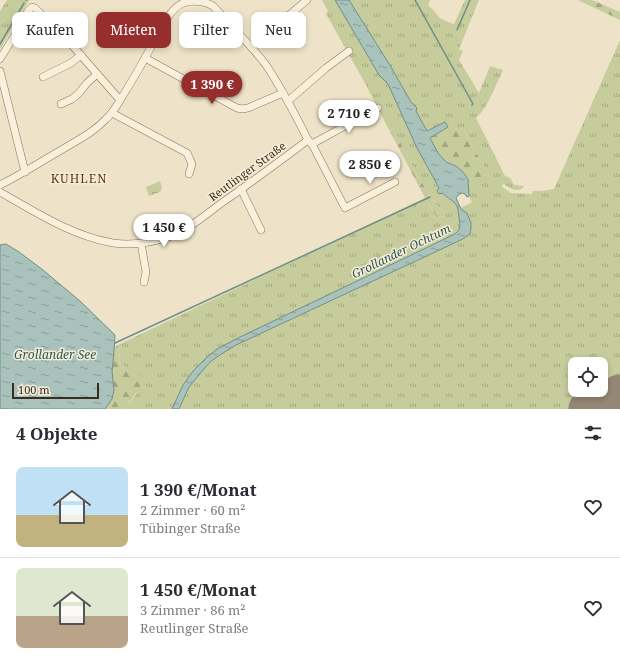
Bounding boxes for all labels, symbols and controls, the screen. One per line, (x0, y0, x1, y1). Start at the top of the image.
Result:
chip: Kaufen (12, 12, 88, 48)
chip: Mieten (96, 12, 171, 48)
chip: Filter (179, 12, 243, 48)
chip: Neu (251, 12, 306, 48)
pin: 1 390 € (175, 71, 249, 105)
text: 1 390 € (190, 75, 234, 93)
pin: 2 710 € (312, 100, 386, 134)
text: 2 710 € (327, 104, 371, 122)
street label: Reutlinger Straße (205, 138, 289, 204)
pin: 2 850 € (333, 151, 407, 185)
text: 2 850 € (348, 155, 392, 173)
district label: KUHLEN (51, 170, 107, 187)
pin: 1 450 € (127, 214, 201, 248)
text: 1 450 € (142, 218, 186, 236)
water label: Grollander Ochtum (349, 220, 454, 282)
water label: Grollander See (14, 346, 96, 363)
map controls (568, 357, 608, 397)
button: locate (568, 357, 608, 397)
scale bar (12, 381, 99, 400)
text: 100 m (18, 382, 50, 397)
text: 4 Objekte (16, 422, 97, 445)
icon: filters (582, 422, 604, 444)
text: 1 390 €/Monat (140, 478, 257, 501)
icon: home (48, 483, 96, 531)
icon: heart (582, 496, 604, 518)
text: 2 Zimmer · 60 m² (140, 501, 246, 519)
text: Tübinger Straße (140, 519, 240, 537)
text: 1 450 €/Monat (140, 578, 257, 601)
icon: home (48, 584, 96, 632)
icon: heart (582, 597, 604, 619)
text: 3 Zimmer · 86 m² (140, 601, 246, 619)
text: Reutlinger Straße (140, 619, 249, 637)

